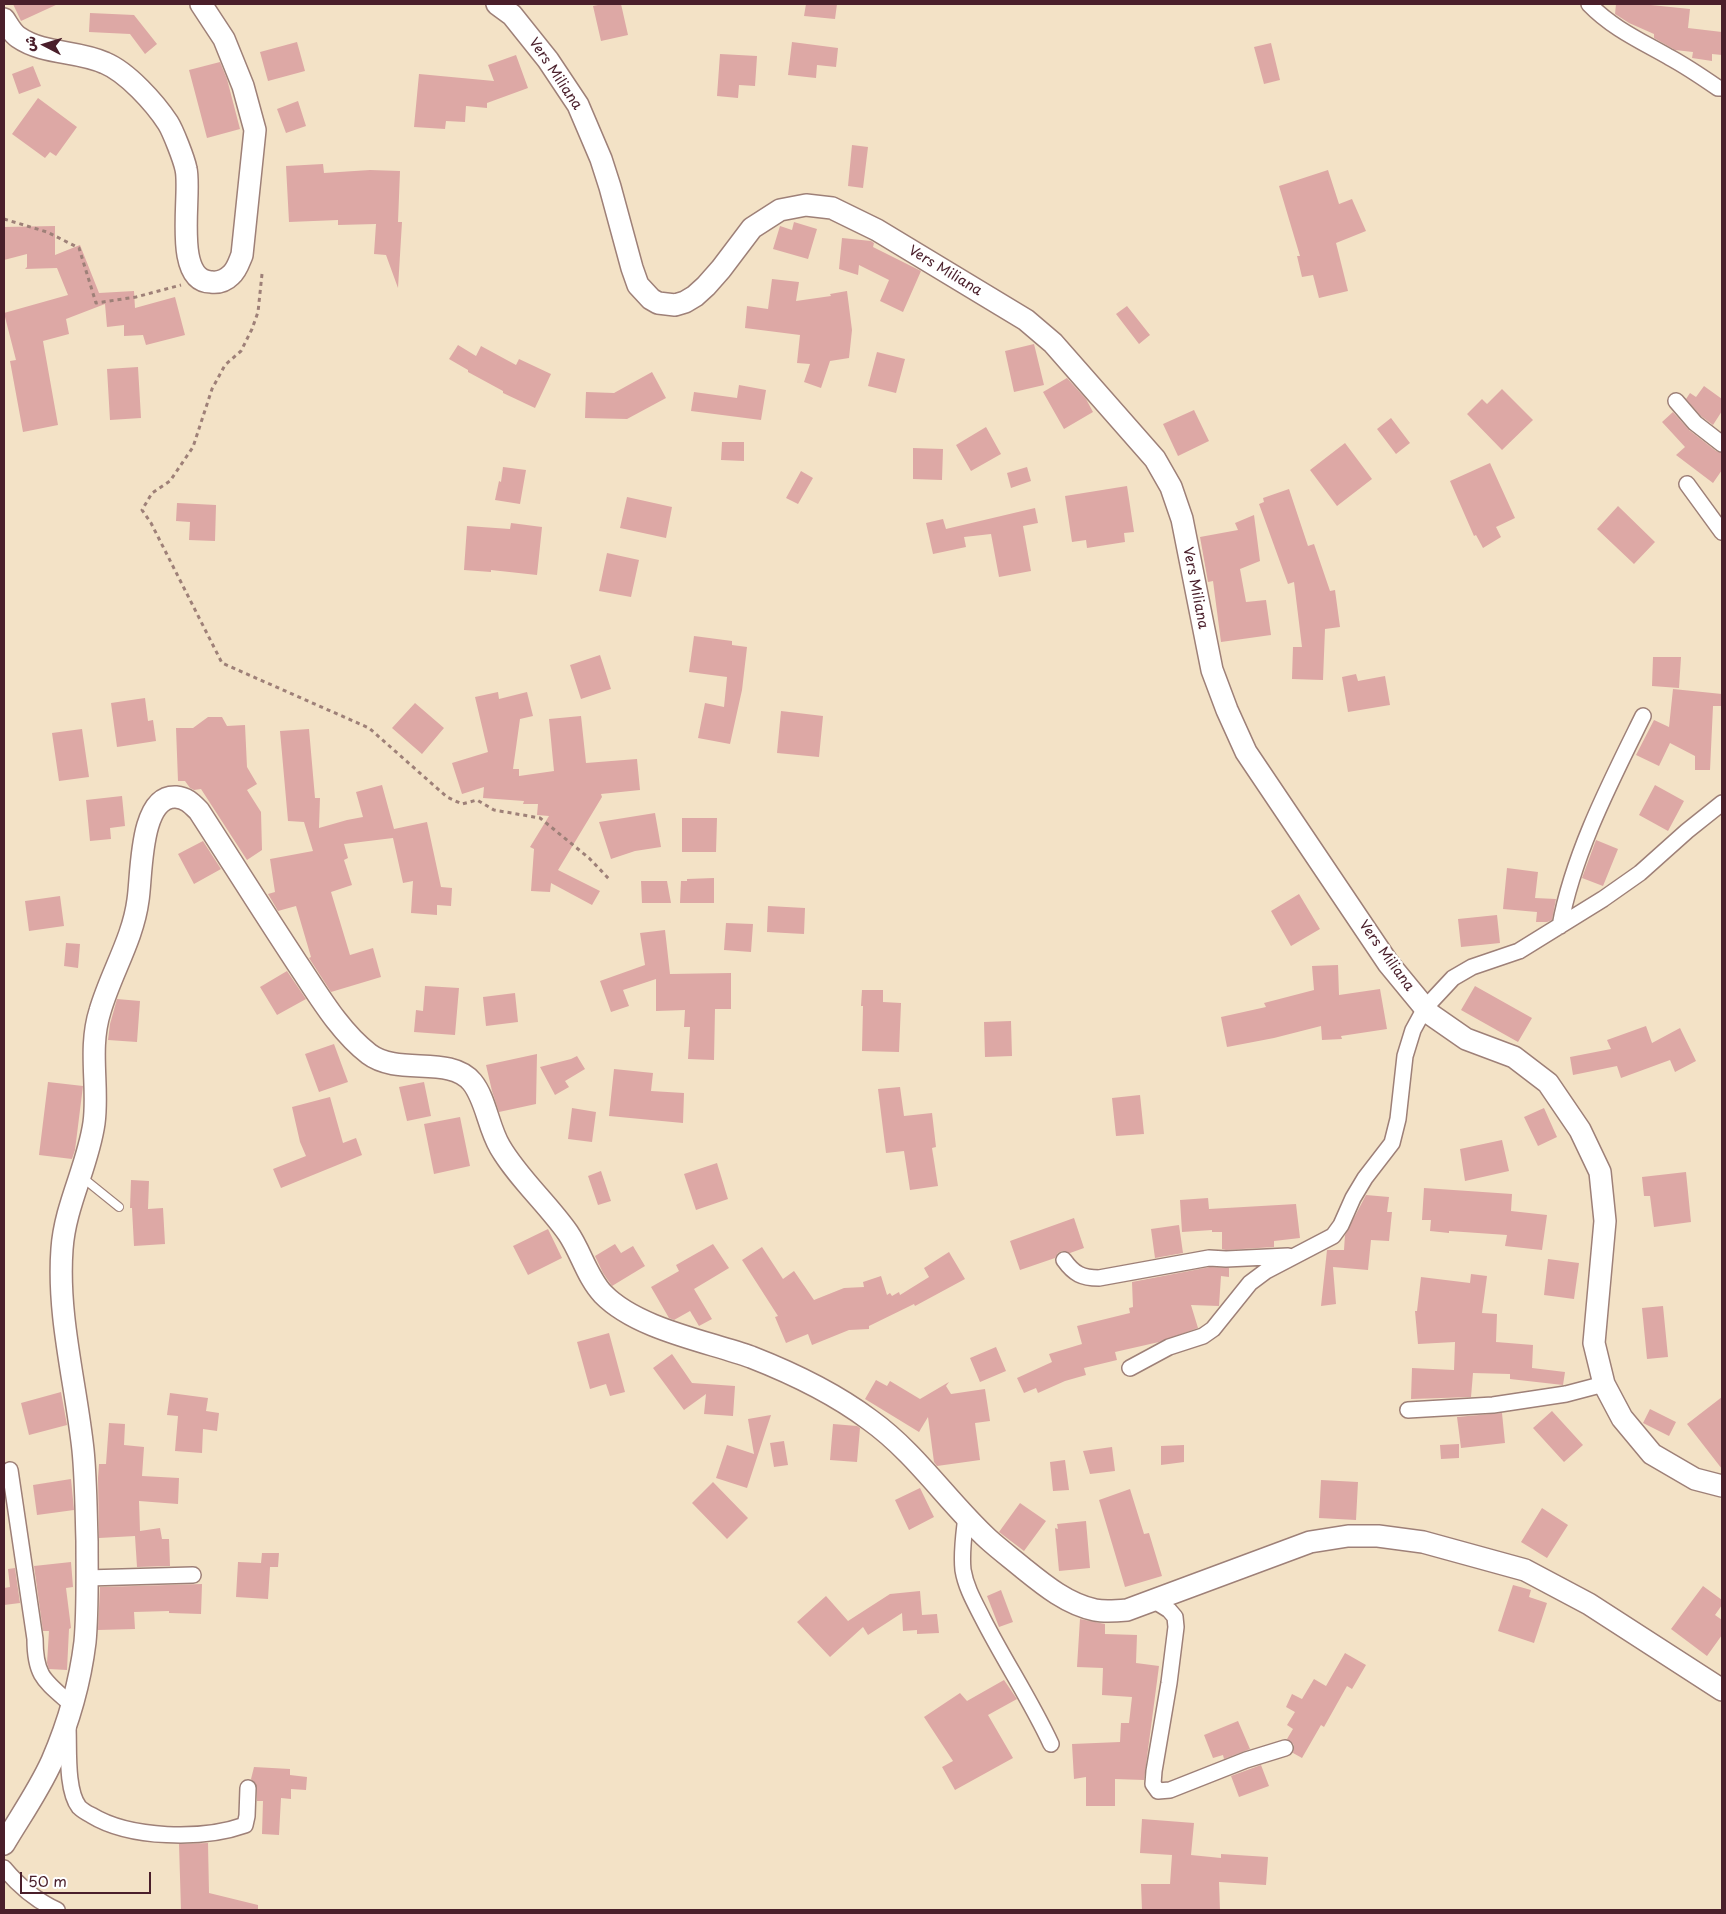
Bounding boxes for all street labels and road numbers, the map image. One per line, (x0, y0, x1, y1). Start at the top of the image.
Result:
street label: Vers Miliana (525, 35, 585, 113)
street label: Vers Miliana (905, 242, 985, 300)
street label: Vers Miliana (1179, 546, 1211, 630)
street label: Vers Miliana (1355, 917, 1417, 995)

